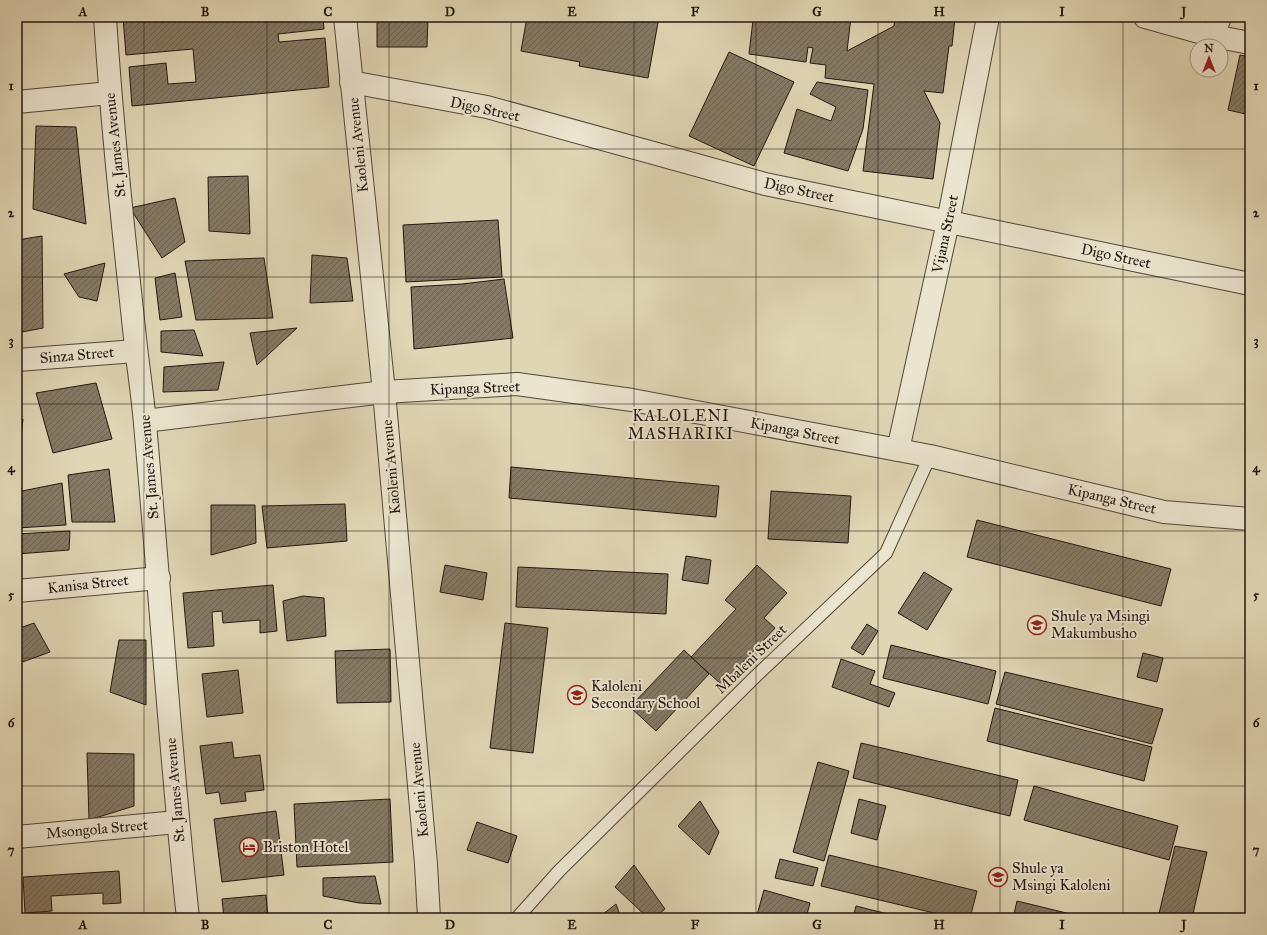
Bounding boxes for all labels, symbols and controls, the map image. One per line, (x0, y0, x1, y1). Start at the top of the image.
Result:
text: A (78, 4, 88, 20)
text: B (201, 4, 210, 20)
text: C (324, 4, 333, 20)
text: D (445, 4, 455, 20)
text: E (567, 4, 577, 20)
text: F (691, 4, 700, 20)
text: G (812, 4, 822, 20)
text: H (933, 4, 945, 20)
text: I (1059, 4, 1065, 20)
text: J (1179, 4, 1187, 20)
north arrow (1189, 38, 1229, 78)
text: N (1204, 42, 1214, 55)
text: 1 (8, 78, 14, 94)
text: 1 (1253, 78, 1259, 94)
street label: St. James Avenue (101, 92, 130, 198)
street label: Digo Street (448, 93, 522, 125)
street label: Kaoleni Avenue (344, 97, 372, 193)
street label: Digo Street (762, 174, 836, 206)
street label: Vijana Street (928, 193, 962, 276)
text: 2 (8, 205, 15, 221)
text: 2 (1253, 205, 1260, 221)
street label: Digo Street (1079, 240, 1153, 272)
text: 3 (8, 333, 14, 349)
text: 3 (1253, 333, 1259, 349)
street label: Sinza Street (39, 343, 116, 367)
street label: Kipanga Street (429, 377, 521, 399)
district label: KALOLENI MASHARIKI (628, 406, 734, 443)
street label: St. James Avenue (135, 414, 164, 520)
street label: Kipanga Street (749, 414, 842, 449)
street label: Kaoleni Avenue (378, 419, 404, 515)
text: 4 (7, 460, 15, 476)
text: 4 (1252, 460, 1260, 476)
street label: Kipanga Street (1066, 480, 1159, 518)
street label: Kanisa Street (47, 571, 130, 597)
text: 5 (8, 587, 15, 603)
text: 5 (1253, 587, 1260, 603)
place label: Shule ya Msingi Makumbusho (1051, 607, 1150, 642)
school or university icon: Shule ya Msingi Makumbusho (1026, 614, 1048, 636)
street label: Mbaleni Street (712, 620, 791, 697)
place label: Kaloleni Secondary School (591, 677, 701, 712)
school or university icon: Kaloleni Secondary School (566, 684, 588, 706)
text: 6 (8, 715, 16, 731)
text: 6 (1253, 715, 1261, 731)
street label: St. James Avenue (161, 737, 190, 843)
street label: Kaoleni Avenue (406, 742, 432, 838)
street label: Msongola Street (45, 816, 149, 842)
hotel icon: Briston Hotel (238, 836, 260, 858)
place label: Briston Hotel (263, 838, 349, 856)
text: 7 (8, 842, 15, 858)
text: 7 (1253, 842, 1260, 858)
place label: Shule ya Msingi Kaloleni (1012, 859, 1111, 894)
school or university icon: Shule ya Msingi Kaloleni (987, 866, 1009, 888)
text: A (78, 917, 88, 933)
text: B (201, 917, 210, 933)
text: C (324, 917, 333, 933)
text: D (445, 917, 455, 933)
text: E (567, 917, 577, 933)
text: F (691, 917, 700, 933)
text: G (812, 917, 822, 933)
text: H (933, 917, 945, 933)
text: I (1059, 917, 1065, 933)
text: J (1179, 917, 1187, 933)

